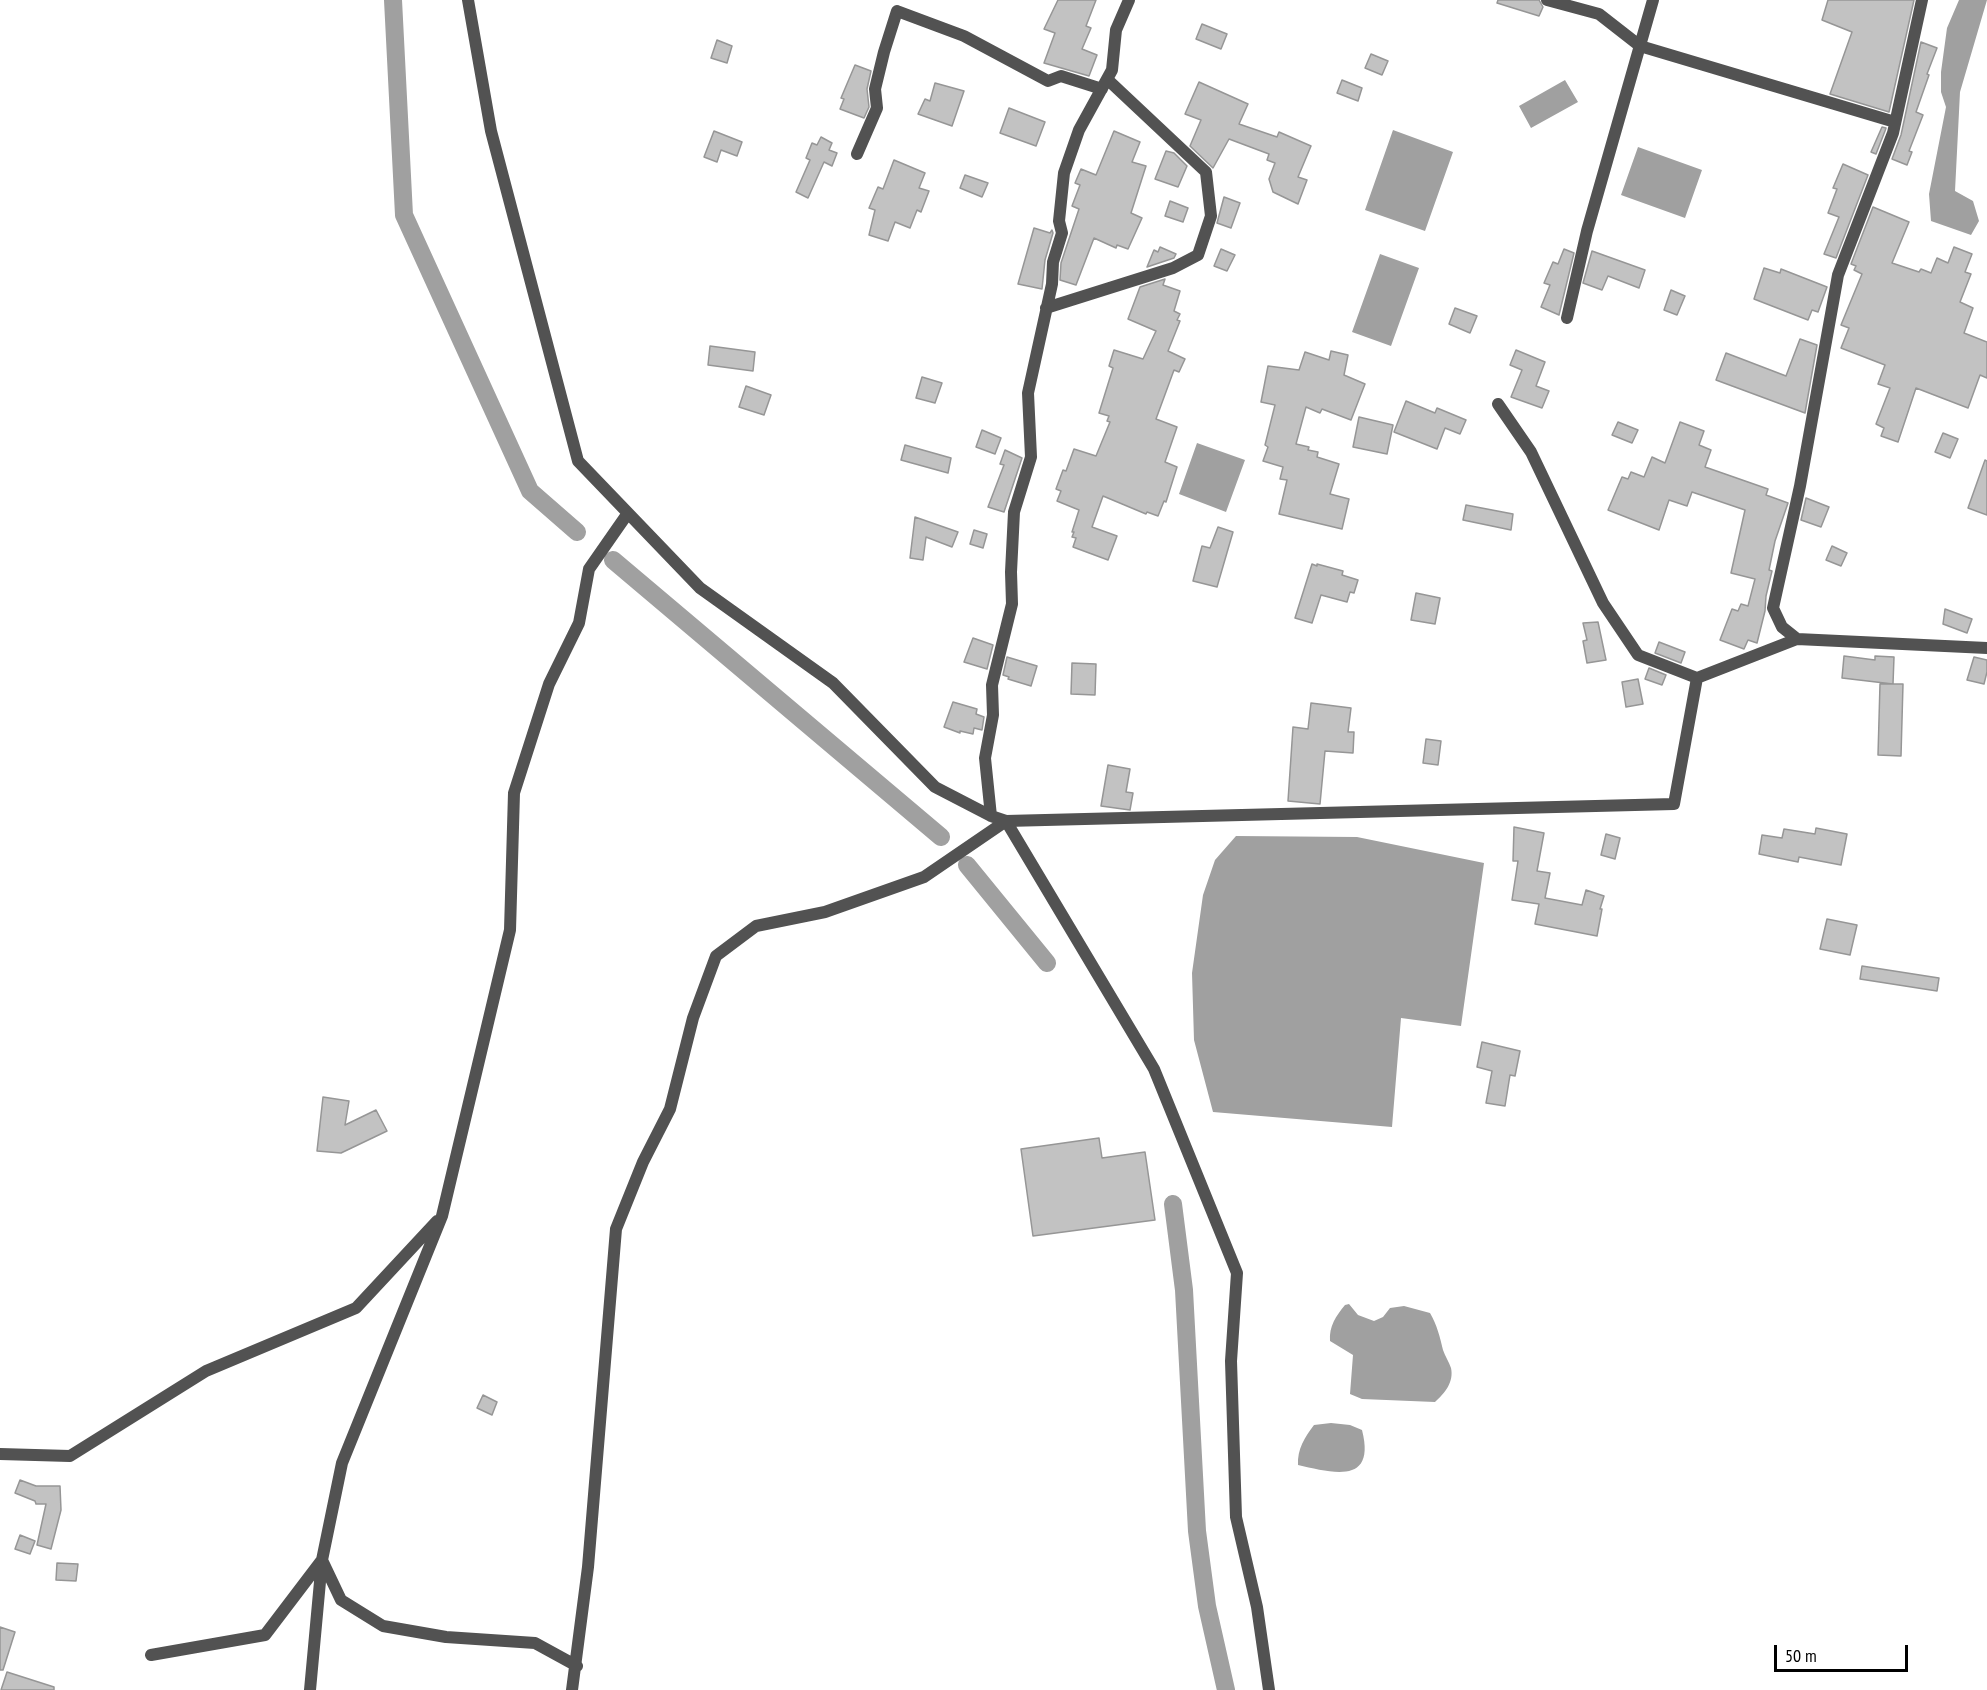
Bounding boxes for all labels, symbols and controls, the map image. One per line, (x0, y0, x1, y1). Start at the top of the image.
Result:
scale bar (1777, 1633, 1910, 1671)
text: 50 m (1785, 1644, 1817, 1667)

